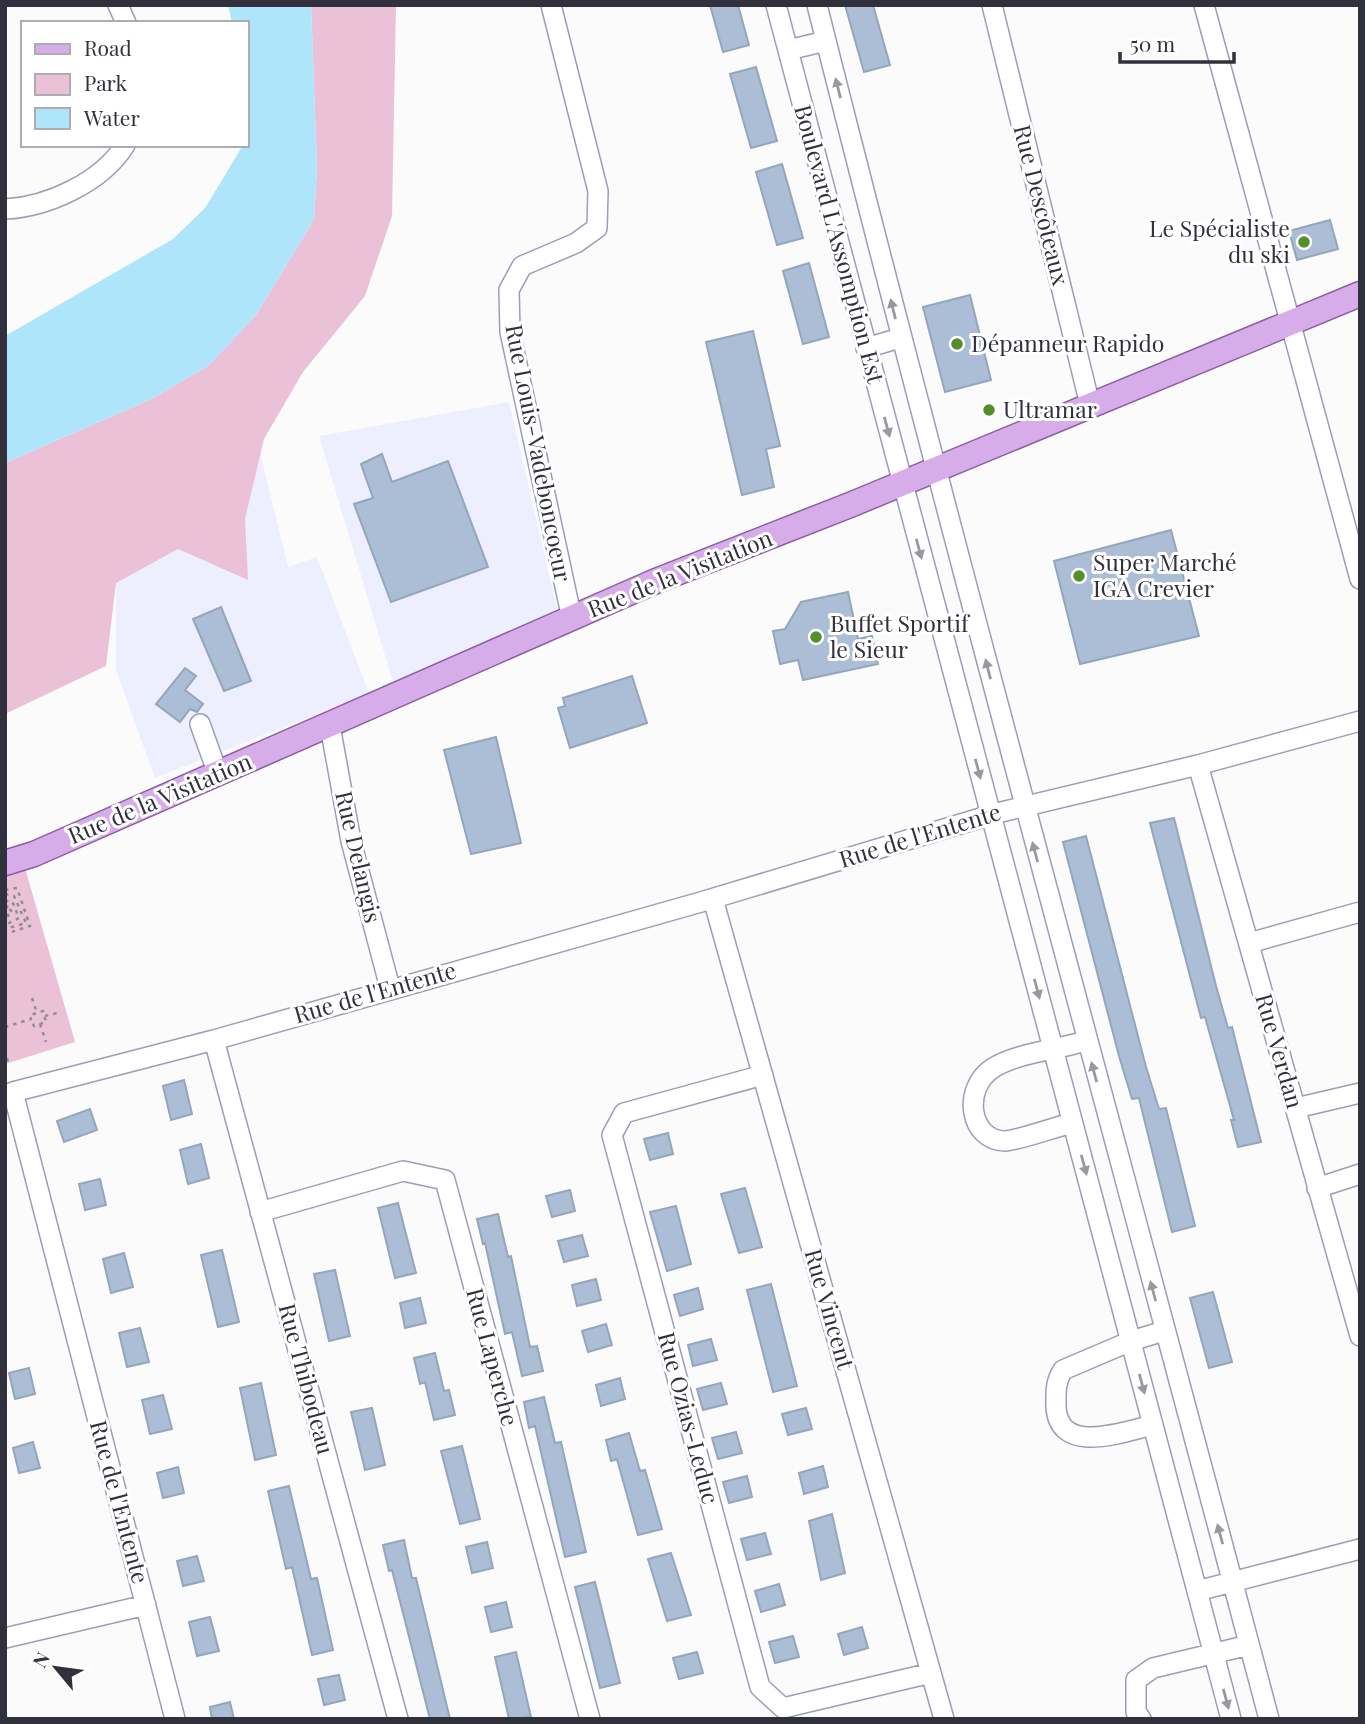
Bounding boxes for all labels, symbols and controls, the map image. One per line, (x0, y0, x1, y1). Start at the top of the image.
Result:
legend (21, 21, 248, 147)
scale bar (1120, 21, 1234, 65)
text: 50 m (1130, 29, 1176, 57)
text: Road (84, 33, 132, 61)
text: Park (84, 68, 128, 96)
one-way arrow (832, 77, 843, 99)
street label: Boulevard L'Assomption Est (788, 101, 893, 387)
text: Water (83, 103, 140, 131)
street label: Rue Descôteaux (1008, 121, 1077, 288)
place label: Le Spécialiste du ski (1149, 212, 1290, 269)
marker: Le Spécialiste du ski (1296, 234, 1312, 250)
one-way arrow (887, 298, 898, 320)
street label: Rue Louis-Vadeboncoeur (499, 321, 580, 584)
place label: Dépanneur Rapido (971, 327, 1164, 358)
marker: Dépanneur Rapido (949, 336, 965, 352)
place label: Ultramar (1003, 393, 1097, 424)
marker: Ultramar (981, 402, 997, 418)
one-way arrow (882, 416, 893, 438)
street label: Rue de la Visitation (582, 521, 777, 624)
one-way arrow (915, 539, 925, 560)
place label: Super Marché IGA Crevier (1093, 546, 1237, 603)
marker: Super Marché IGA Crevier (1071, 568, 1087, 584)
place label: Buffet Sportif le Sieur (830, 607, 971, 664)
marker: Buffet Sportif le Sieur (808, 629, 824, 645)
one-way arrow (982, 658, 993, 680)
street label: Rue de la Visitation (63, 745, 256, 850)
one-way arrow (973, 758, 984, 780)
street label: Rue Delangis (329, 788, 390, 926)
street label: Rue de l'Entente (835, 795, 1004, 874)
one-way arrow (1029, 841, 1040, 863)
street label: Rue de l'Entente (290, 954, 459, 1030)
one-way arrow (1032, 978, 1043, 1000)
street label: Rue Verdan (1249, 990, 1312, 1112)
one-way arrow (1088, 1061, 1099, 1083)
one-way arrow (1079, 1154, 1089, 1175)
street label: Rue Vincent (798, 1245, 863, 1373)
one-way arrow (1147, 1280, 1158, 1302)
street label: Rue Laperche (460, 1284, 527, 1429)
street label: Rue Thibodeau (272, 1300, 342, 1457)
street label: Rue Ozias-Leduc (652, 1328, 727, 1507)
one-way arrow (1137, 1374, 1148, 1396)
street label: Rue de l'Entente (84, 1417, 157, 1587)
one-way arrow (1214, 1524, 1224, 1545)
north arrow (21, 1633, 91, 1703)
text: N (26, 1647, 55, 1672)
one-way arrow (1221, 1688, 1232, 1710)

